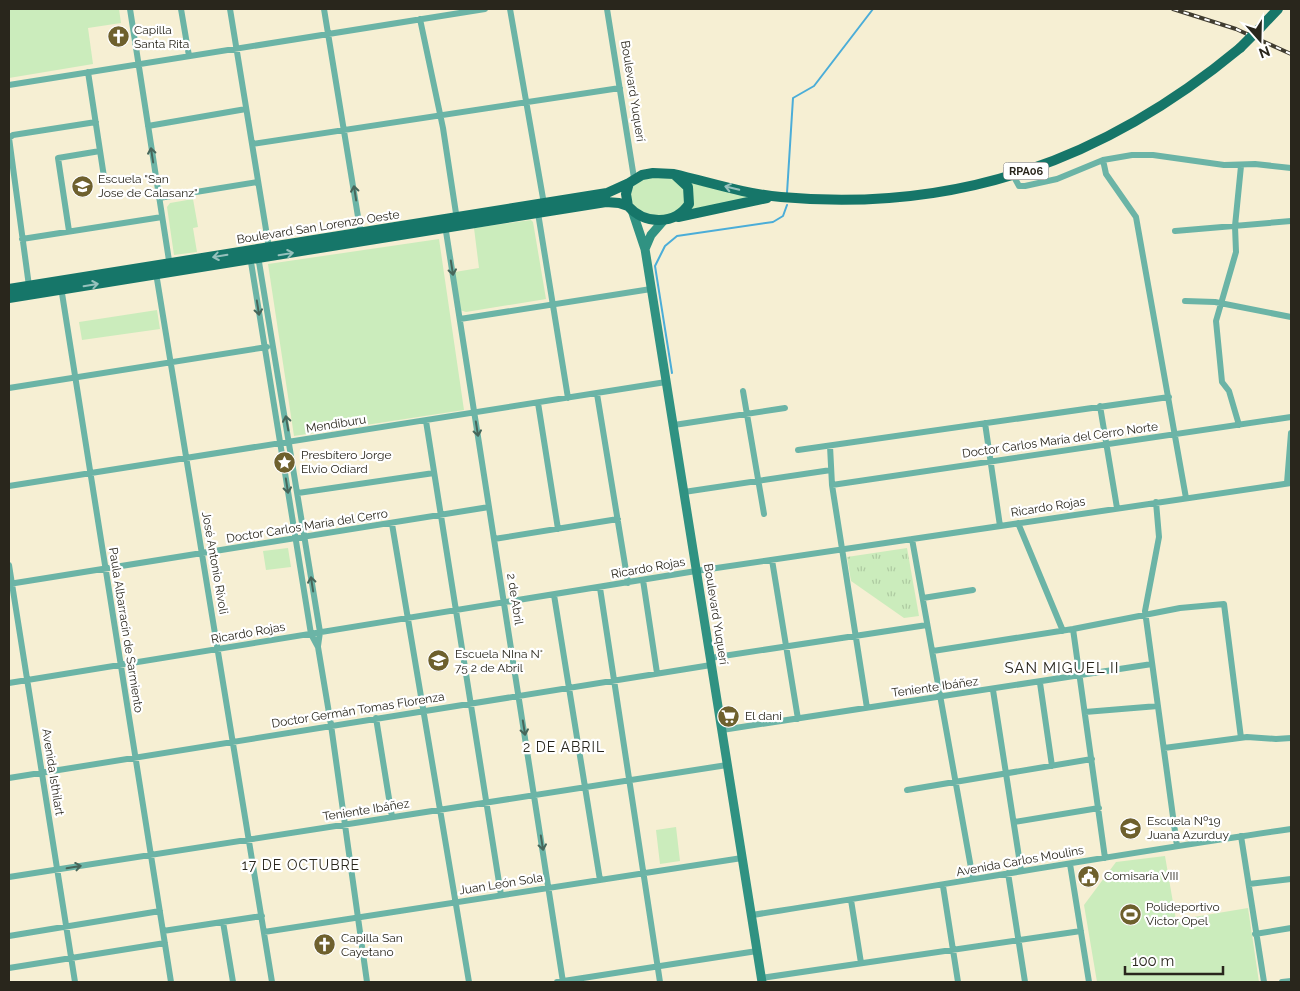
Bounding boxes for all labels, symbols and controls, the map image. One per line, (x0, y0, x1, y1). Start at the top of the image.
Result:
north arrow (1235, 15, 1285, 65)
place label: Capilla Santa Rita (134, 23, 189, 51)
church icon: Capilla Santa Rita (106, 25, 130, 49)
street label: Boulevard Yuquerí (618, 40, 648, 143)
text: N (1257, 43, 1272, 62)
one-way arrow (147, 148, 157, 164)
road number: RPA06 (1004, 162, 1048, 180)
place label: Escuela "San Jose de Calasanz" (98, 172, 198, 200)
school or university icon: Escuela "San Jose de Calasanz" (70, 174, 94, 198)
one-way arrow (725, 183, 741, 192)
one-way arrow (349, 186, 359, 202)
street label: Boulevard San Lorenzo Oeste (236, 207, 400, 247)
one-way arrow (278, 248, 294, 258)
one-way arrow (212, 251, 228, 261)
one-way arrow (447, 260, 457, 276)
one-way arrow (83, 280, 99, 290)
one-way arrow (254, 299, 264, 315)
street label: Mendiburu (305, 412, 367, 436)
one-way arrow (281, 416, 291, 432)
street label: Doctor Carlos María del Cerro Norte (961, 419, 1159, 461)
one-way arrow (472, 420, 482, 436)
place label: Presbítero Jorge Elvio Odiard (301, 448, 392, 476)
place icon: Presbítero Jorge Elvio Odiard (273, 450, 297, 474)
one-way arrow (282, 477, 292, 493)
street label: Ricardo Rojas (1010, 494, 1086, 520)
street label: Doctor Carlos María del Cerro (225, 506, 389, 546)
street label: José Antonio Rívoli (199, 511, 231, 615)
street label: Paula Albarracín de Sarmiento (106, 546, 146, 714)
street label: Ricardo Rojas (610, 555, 686, 581)
street label: Boulevard Yuquerí (701, 563, 731, 666)
street label: 2 de Abril (504, 572, 526, 627)
one-way arrow (306, 576, 316, 592)
street label: Ricardo Rojas (210, 620, 286, 646)
place label: Escuela NIna N° 75 2 de Abril (455, 647, 543, 675)
school or university icon: Escuela NIna N° 75 2 de Abril (427, 649, 451, 673)
district label: SAN MIGUEL II (1004, 659, 1120, 677)
street label: Teniente Ibáñez (891, 674, 979, 700)
street label: Doctor Germán Tomas Florenza (270, 689, 446, 731)
supermarket icon: El dani (717, 704, 741, 728)
place label: El dani (745, 709, 782, 723)
one-way arrow (519, 719, 529, 735)
street label: Avenida Isthilart (39, 727, 67, 817)
district label: 2 DE ABRIL (523, 739, 605, 755)
street label: Teniente Ibáñez (322, 796, 410, 824)
place label: Escuela Nº19 Juana Azurduy (1147, 814, 1229, 842)
school or university icon: Escuela Nº19 Juana Azurduy (1119, 816, 1143, 840)
one-way arrow (537, 835, 547, 851)
street label: Avenida Carlos Moulins (955, 843, 1085, 879)
district label: 17 DE OCTUBRE (242, 857, 360, 873)
one-way arrow (66, 862, 82, 872)
public building icon: Comisaría VIII (1076, 864, 1100, 888)
place label: Comisaría VIII (1104, 869, 1178, 883)
street label: Juan León Sola (458, 870, 544, 898)
place label: Polideportivo Victor Opel (1146, 900, 1220, 928)
sports icon: Polideportivo Victor Opel (1118, 902, 1142, 926)
place label: Capilla San Cayetano (341, 931, 403, 959)
church icon: Capilla San Cayetano (313, 933, 337, 957)
scale bar (1125, 944, 1222, 976)
text: 100 m (1132, 952, 1174, 970)

